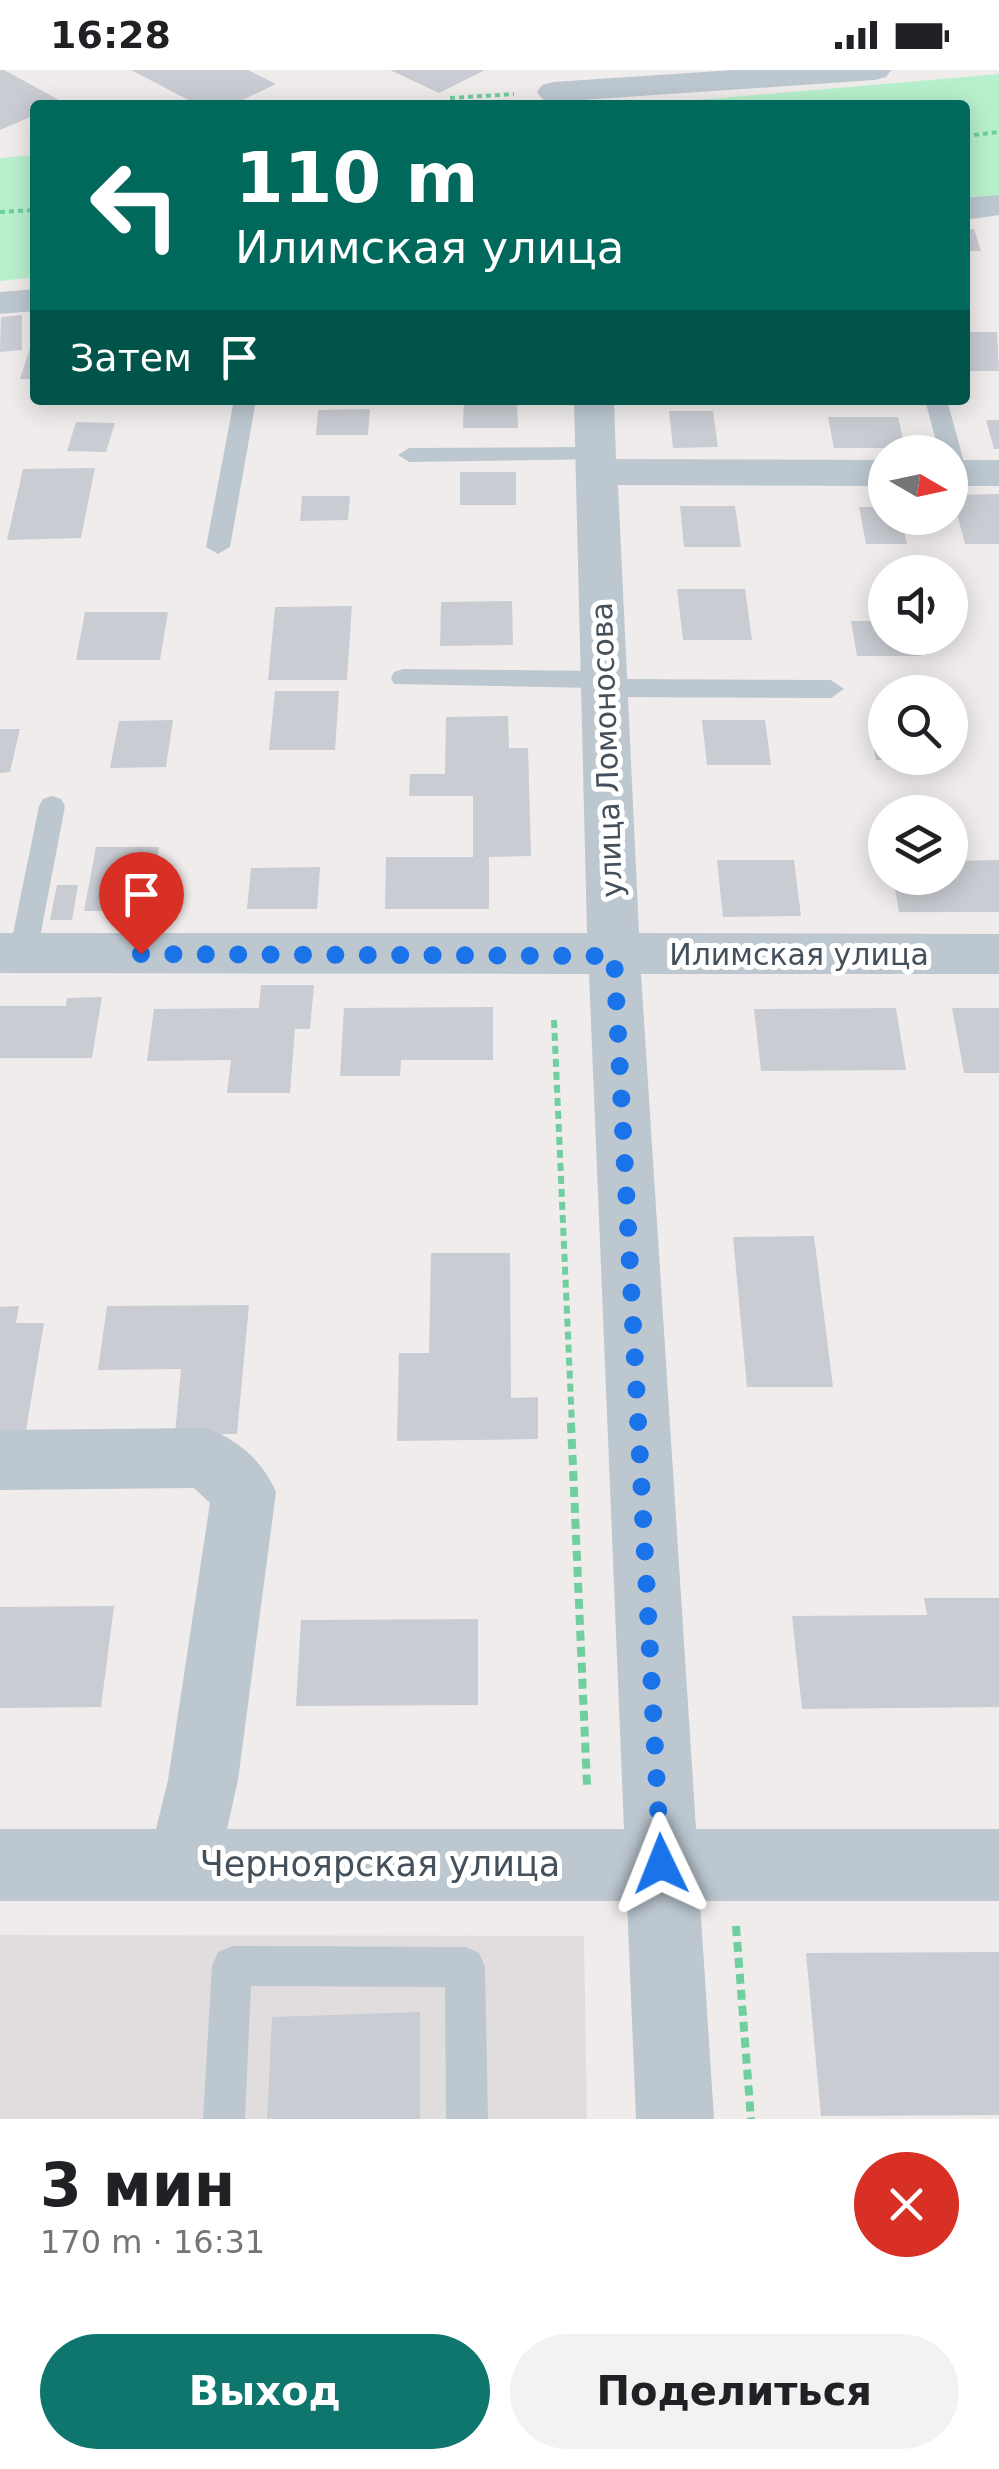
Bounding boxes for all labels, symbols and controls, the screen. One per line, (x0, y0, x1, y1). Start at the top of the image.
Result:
text: 16:28 (50, 13, 171, 57)
text: 110 m (235, 137, 478, 219)
icon: left (70, 140, 200, 270)
text: Илимская улица (235, 221, 624, 274)
icon: arrive (212, 330, 267, 385)
text: Затем (70, 336, 192, 380)
north arrow (868, 435, 968, 535)
map controls (868, 435, 968, 895)
button: sound (868, 555, 968, 655)
street label: улица Ломоносова (584, 602, 629, 898)
button: search (868, 675, 968, 775)
button: layers (868, 795, 968, 895)
pin (99, 852, 184, 955)
icon: arrive (114, 867, 169, 922)
street label: Илимская улица (669, 937, 929, 972)
position arrow (609, 1812, 713, 1916)
street label: Черноярская улица (200, 1844, 560, 1884)
text: 3 мин (40, 2150, 235, 2220)
button: close (854, 2152, 959, 2257)
text: 170 m · 16:31 (40, 2223, 265, 2261)
button: Выход (40, 2334, 490, 2449)
button: Поделиться (510, 2334, 959, 2449)

